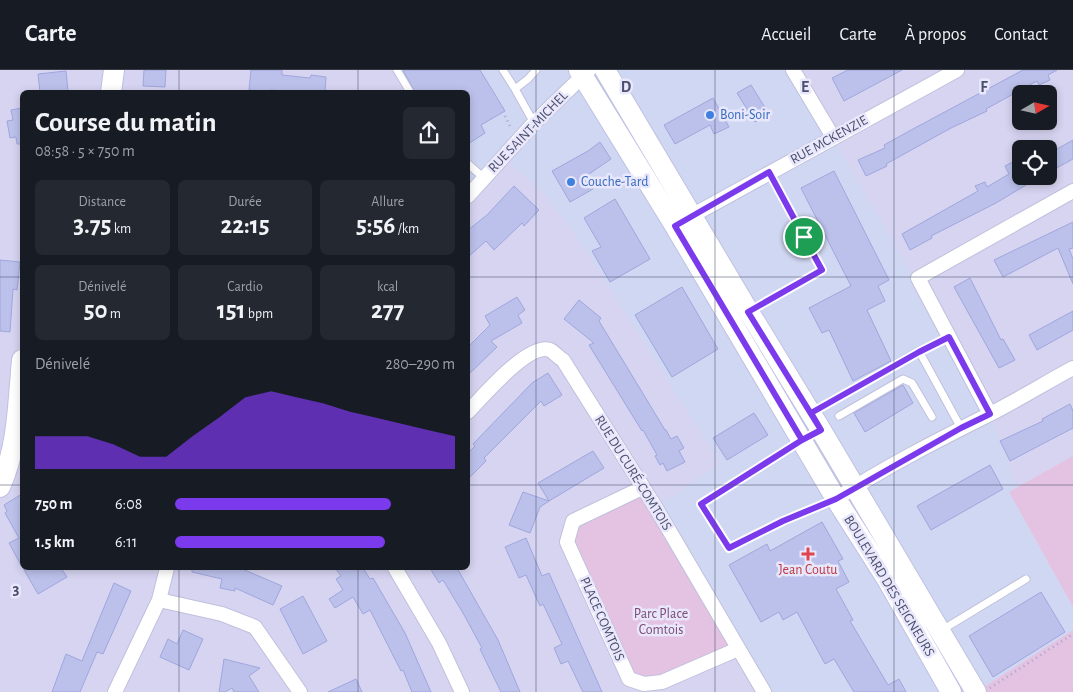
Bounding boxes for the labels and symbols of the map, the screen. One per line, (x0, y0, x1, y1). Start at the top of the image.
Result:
text: D (621, 79, 632, 95)
text: E (801, 79, 809, 95)
text: F (980, 79, 988, 95)
north arrow (1012, 85, 1058, 130)
street label: RUE SAINT-MICHEL (486, 89, 570, 175)
place label: Boni-Soir (720, 108, 771, 122)
marker: Boni-Soir (704, 109, 716, 121)
street label: RUE MCKENZIE (788, 113, 870, 167)
place label: Couche-Tard (581, 175, 648, 189)
marker: Couche-Tard (565, 176, 577, 188)
pin (783, 216, 825, 258)
street label: RUE DU CURÉ-COMTOIS (592, 411, 677, 533)
street label: BOULEVARD DES SEIGNEURS (841, 513, 937, 659)
marker: Jean Coutu (802, 548, 814, 560)
place label: Jean Coutu (779, 563, 838, 577)
street label: PLACE COMTOIS (577, 575, 627, 663)
text: 3 (13, 581, 20, 597)
park label: Parc Place Comtois (634, 607, 688, 637)

